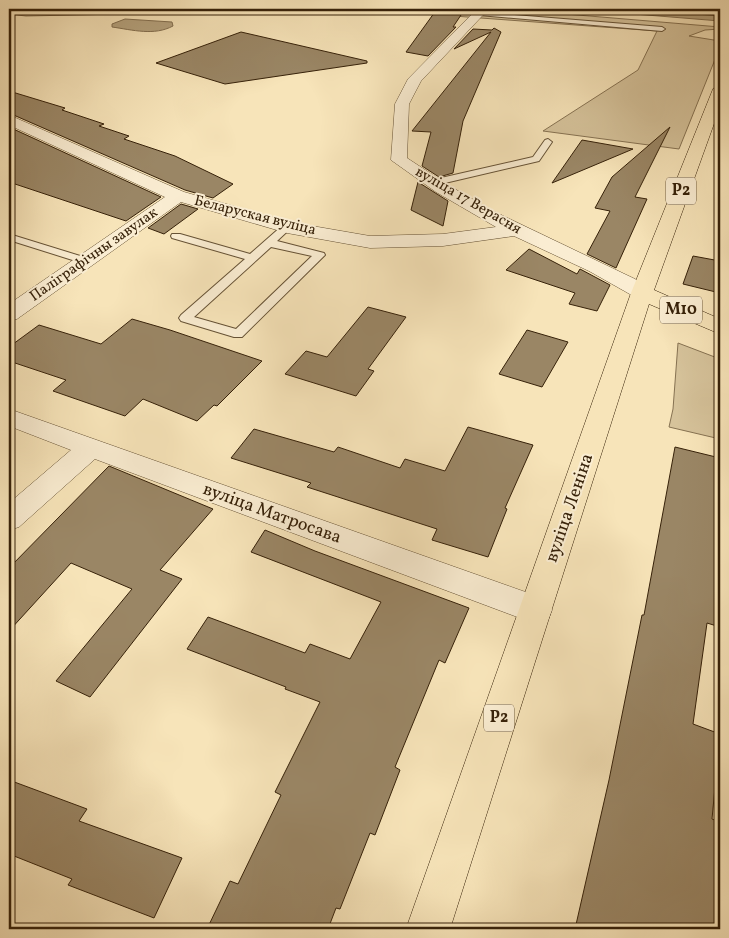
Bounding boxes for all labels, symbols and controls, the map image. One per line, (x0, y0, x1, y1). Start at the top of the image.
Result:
street label: вуліца 17 Верасня (411, 162, 525, 240)
road number: Р2 (666, 178, 696, 205)
street label: Беларуская вуліца (192, 191, 318, 241)
street label: Паліграфічны завулак (26, 203, 162, 307)
road number: М10 (660, 296, 702, 324)
street label: вуліца Леніна (540, 450, 600, 566)
street label: вуліца Матросава (199, 477, 345, 551)
road number: Р2 (484, 704, 514, 731)

